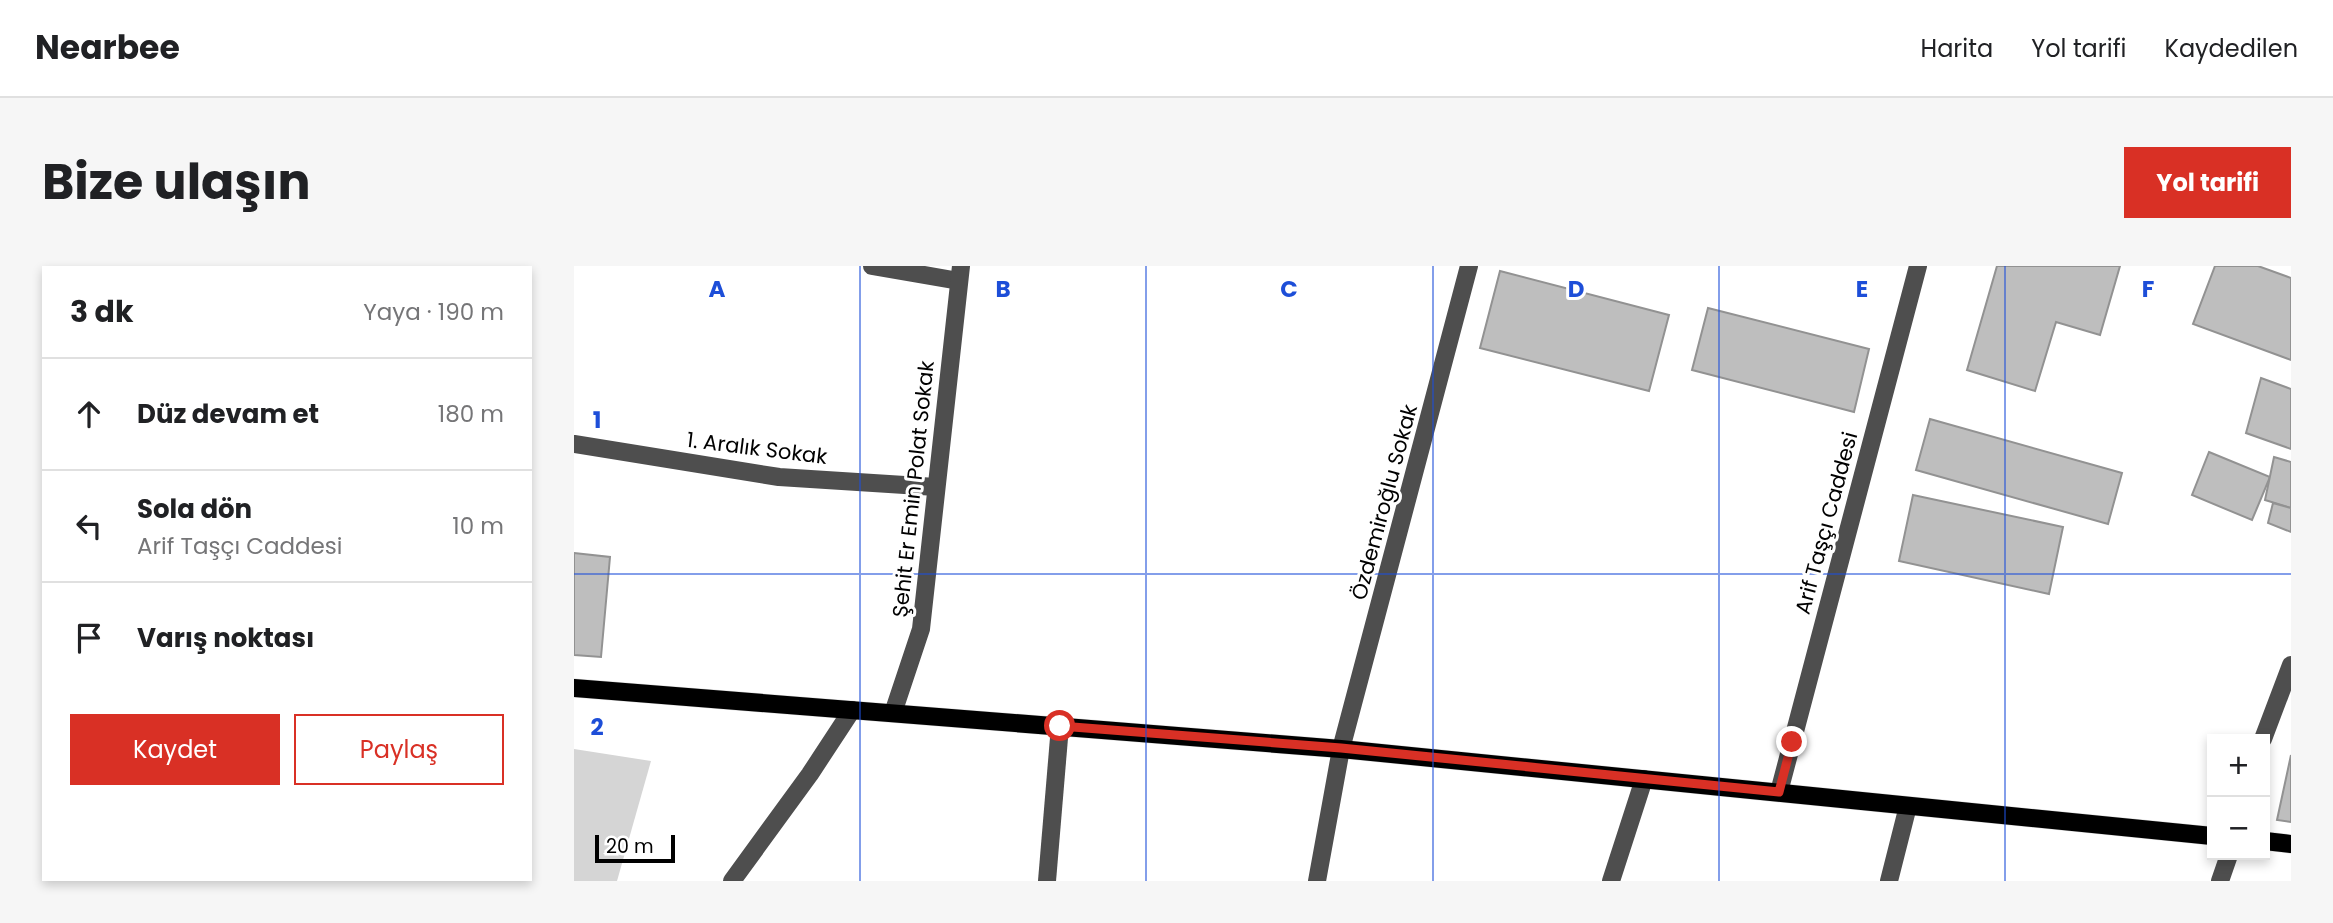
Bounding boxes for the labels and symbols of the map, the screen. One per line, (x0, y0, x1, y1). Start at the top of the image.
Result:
text: A (709, 273, 726, 305)
text: B (995, 273, 1011, 305)
text: C (1280, 273, 1298, 305)
text: D (1568, 273, 1584, 305)
text: E (1856, 273, 1868, 305)
text: F (2142, 273, 2154, 305)
street label: Şehit Er Emin Polat Sokak (885, 359, 941, 619)
street label: Özdemiroğlu Sokak (1344, 401, 1424, 603)
text: 1 (593, 404, 601, 436)
street label: 1. Aralık Sokak (685, 425, 829, 471)
street label: Arif Taşçı Caddesi (1788, 429, 1864, 617)
route start (1044, 710, 1075, 741)
text: 2 (590, 711, 604, 743)
route end (1776, 726, 1807, 757)
scale bar (595, 832, 676, 864)

